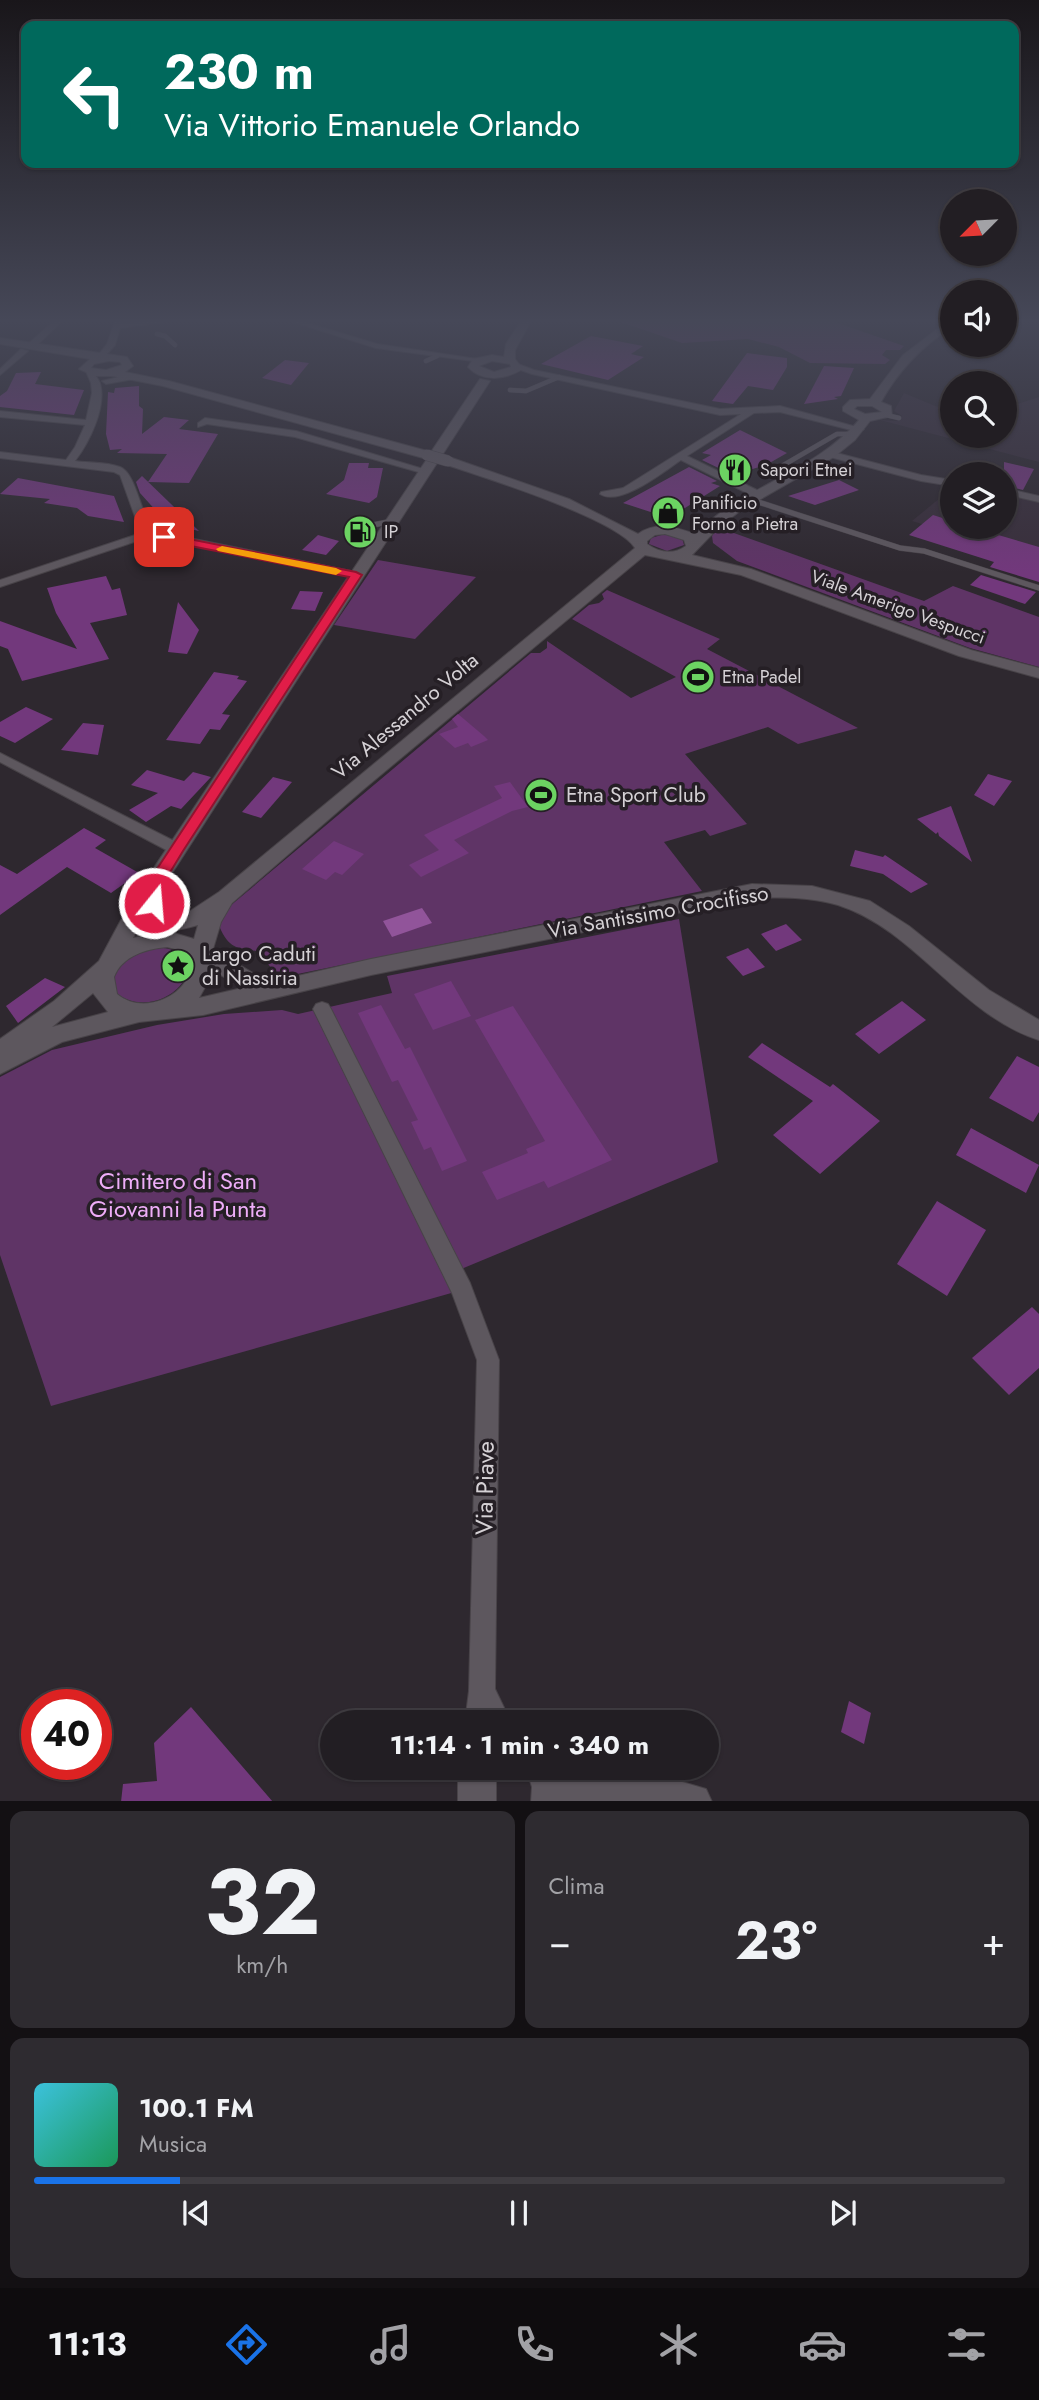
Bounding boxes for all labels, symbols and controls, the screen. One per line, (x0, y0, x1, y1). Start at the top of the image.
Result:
text: 230 m (164, 37, 314, 107)
icon: left (49, 49, 140, 140)
text: Via Vittorio Emanuele Orlando (164, 102, 580, 148)
north arrow (940, 189, 1017, 266)
map controls (940, 189, 1017, 539)
button: sound (940, 280, 1017, 357)
button: search (940, 371, 1017, 448)
restaurant icon: Sapori Etnei (716, 451, 754, 489)
place label: Sapori Etnei (760, 457, 852, 483)
button: layers (940, 462, 1017, 539)
place label: Panificio Forno a Pietra (692, 490, 798, 537)
shop icon: Panificio Forno a Pietra (649, 494, 687, 532)
pin (134, 507, 194, 567)
fuel station icon: IP (341, 513, 379, 551)
icon: arrive (145, 518, 183, 556)
place label: IP (384, 519, 398, 545)
street label: Viale Amerigo Vespucci (807, 563, 989, 651)
street label: Via Alessandro Volta (325, 646, 485, 786)
sports icon: Etna Padel (679, 658, 717, 696)
place label: Etna Padel (722, 664, 801, 690)
sports icon: Etna Sport Club (522, 776, 560, 814)
place label: Etna Sport Club (566, 780, 706, 810)
position arrow (117, 866, 191, 940)
street label: Via Santissimo Crocifisso (545, 878, 771, 946)
place label: Largo Caduti di Nassiria (202, 939, 316, 993)
place icon: Largo Caduti di Nassiria (159, 947, 197, 985)
park label: Cimitero di San Giovanni la Punta (89, 1163, 267, 1226)
street label: Via Piave (466, 1441, 503, 1535)
speed limit sign: 40 (21, 1689, 112, 1780)
text: 11:14 · 1 min · 340 m (390, 1726, 649, 1764)
text: 32 (204, 1837, 320, 1968)
text: Clima (549, 1869, 605, 1903)
text: 23° (735, 1903, 817, 1979)
text: − (549, 1914, 571, 1969)
text: + (982, 1914, 1005, 1969)
text: km/h (236, 1948, 288, 1982)
text: 100.1 FM (139, 2089, 254, 2127)
text: Musica (139, 2127, 207, 2161)
icon: previous (177, 2194, 215, 2232)
icon: pause (500, 2194, 538, 2232)
icon: next (824, 2194, 862, 2232)
icon: directions (222, 2320, 271, 2369)
icon: music (366, 2320, 415, 2369)
icon: phone (510, 2320, 559, 2369)
icon: climate (654, 2320, 703, 2369)
icon: car (798, 2320, 847, 2369)
icon: filters (942, 2320, 991, 2369)
text: 11:13 (48, 2321, 127, 2367)

